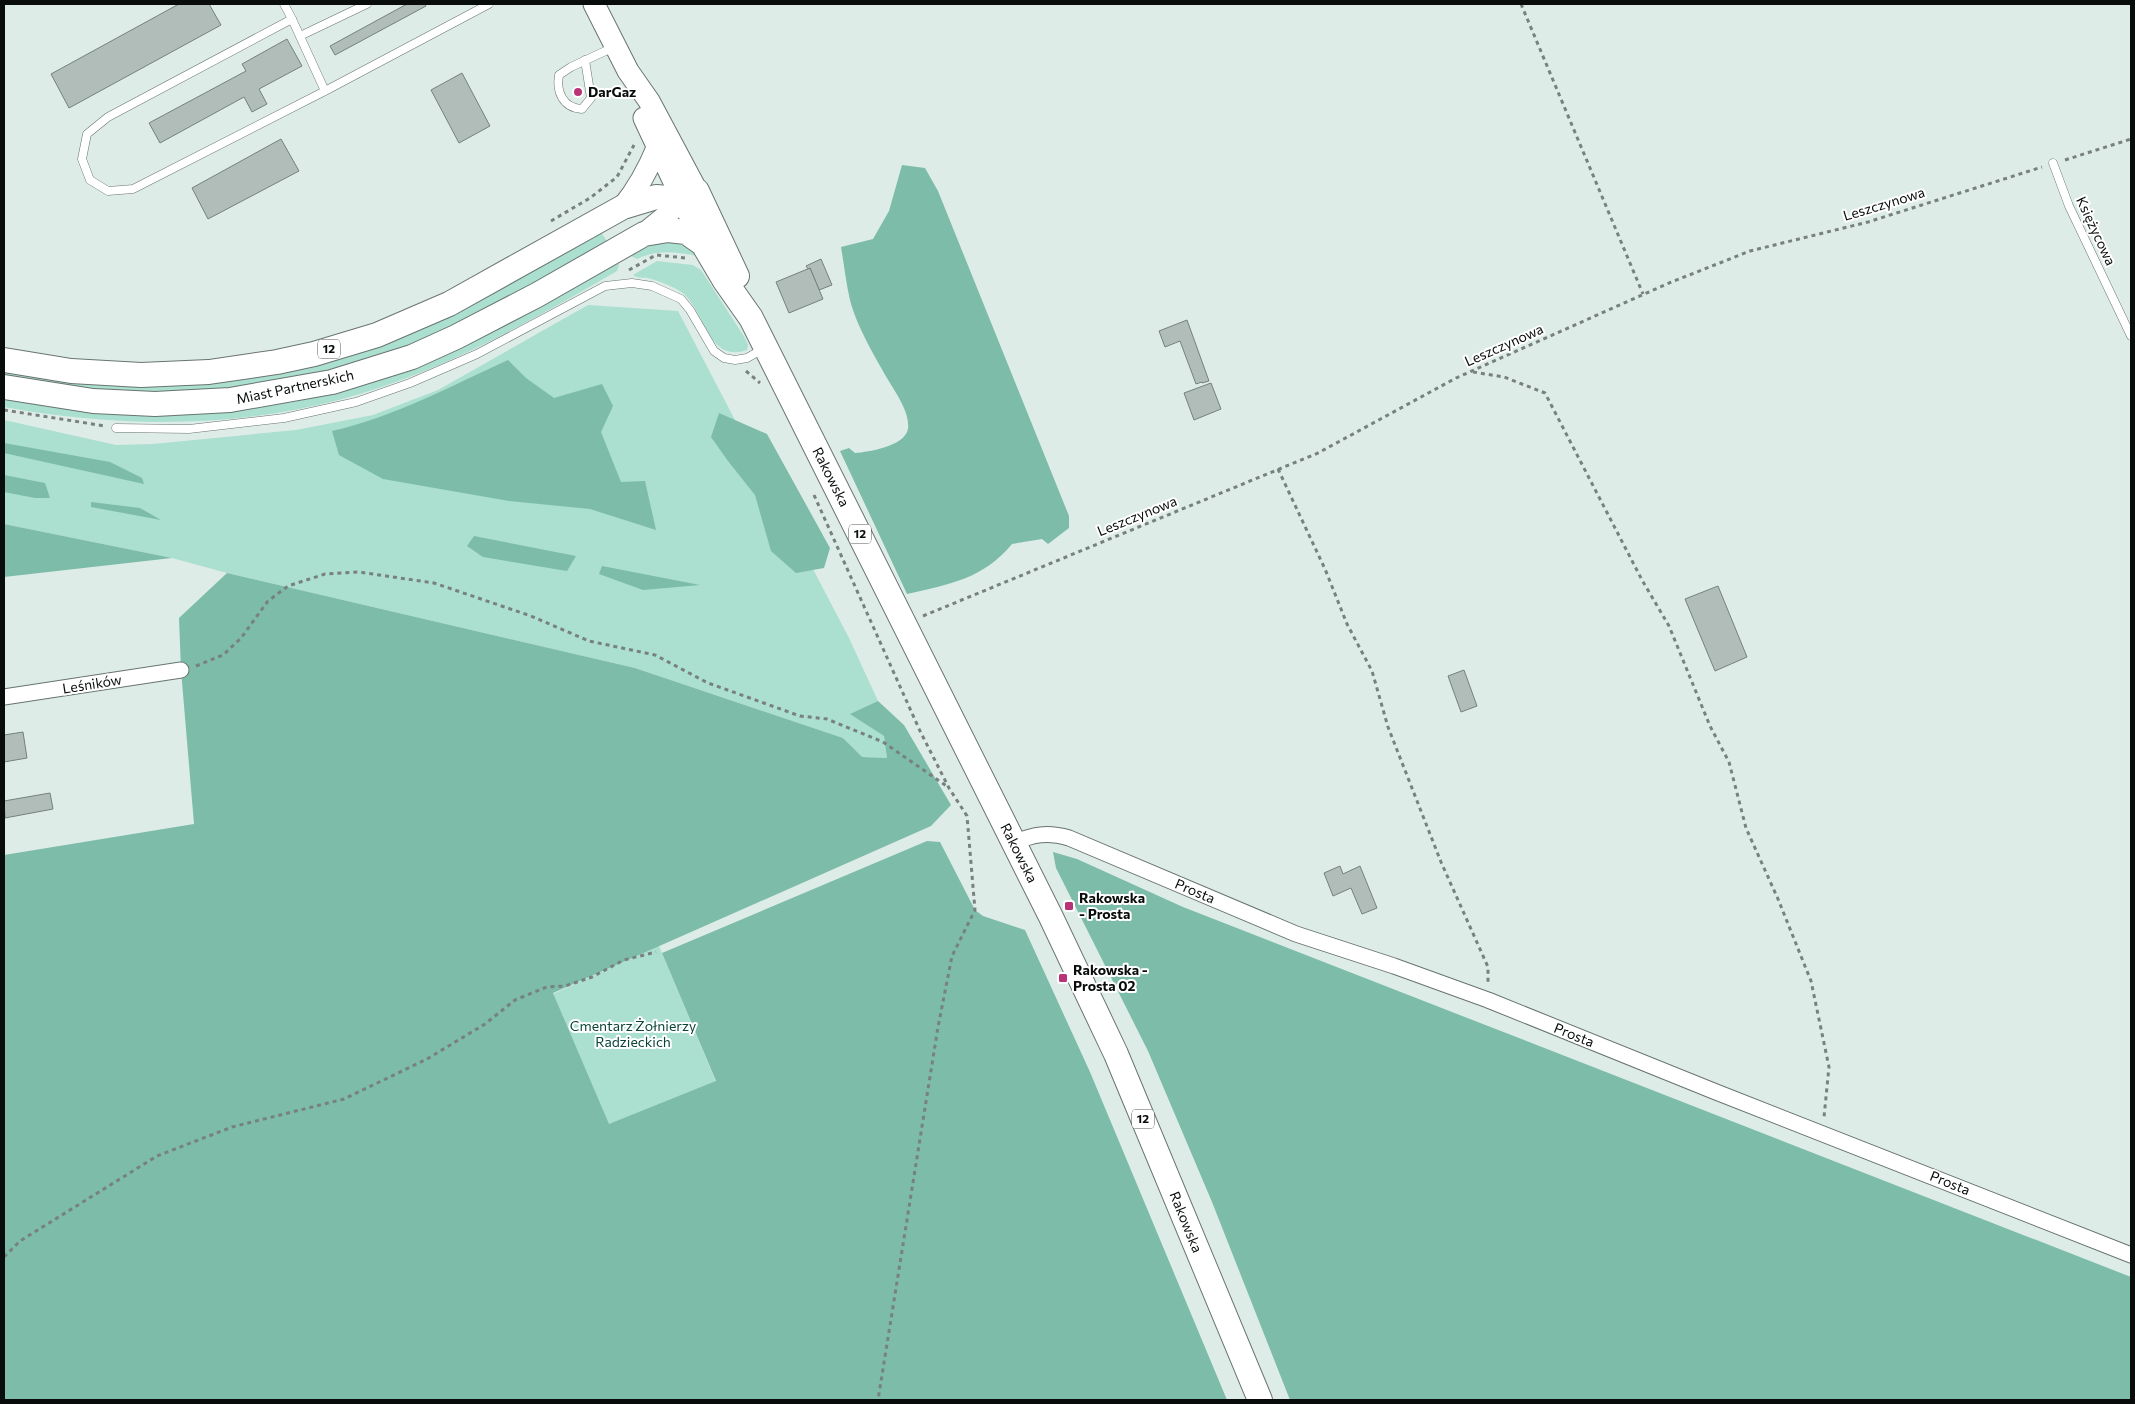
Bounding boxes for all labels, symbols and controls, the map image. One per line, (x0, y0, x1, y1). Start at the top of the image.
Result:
place label: DarGaz (588, 83, 636, 100)
marker: DarGaz (572, 86, 584, 98)
street label: Leszczynowa (1841, 183, 1927, 224)
street label: Księżycowa (2073, 194, 2120, 268)
street label: Leszczynowa (1462, 320, 1546, 369)
road number: 12 (318, 339, 340, 358)
street label: Miast Partnerskich (235, 366, 355, 407)
street label: Rakowska (809, 444, 854, 509)
street label: Leszczynowa (1095, 492, 1179, 539)
road number: 12 (849, 524, 871, 544)
street label: Leśników (61, 670, 123, 697)
street label: Rakowska (997, 820, 1042, 885)
street label: Prosta (1173, 875, 1218, 907)
place label: Rakowska - Prosta (1079, 889, 1145, 922)
marker: Rakowska - Prosta (1063, 900, 1075, 912)
place label: Rakowska - Prosta 02 (1073, 961, 1148, 994)
marker: Rakowska - Prosta 02 (1057, 972, 1069, 984)
park label: Cmentarz Żołnierzy Radzieckich (570, 1017, 696, 1050)
street label: Prosta (1552, 1019, 1597, 1050)
road number: 12 (1132, 1110, 1154, 1128)
street label: Prosta (1928, 1167, 1973, 1198)
street label: Rakowska (1167, 1189, 1206, 1255)

